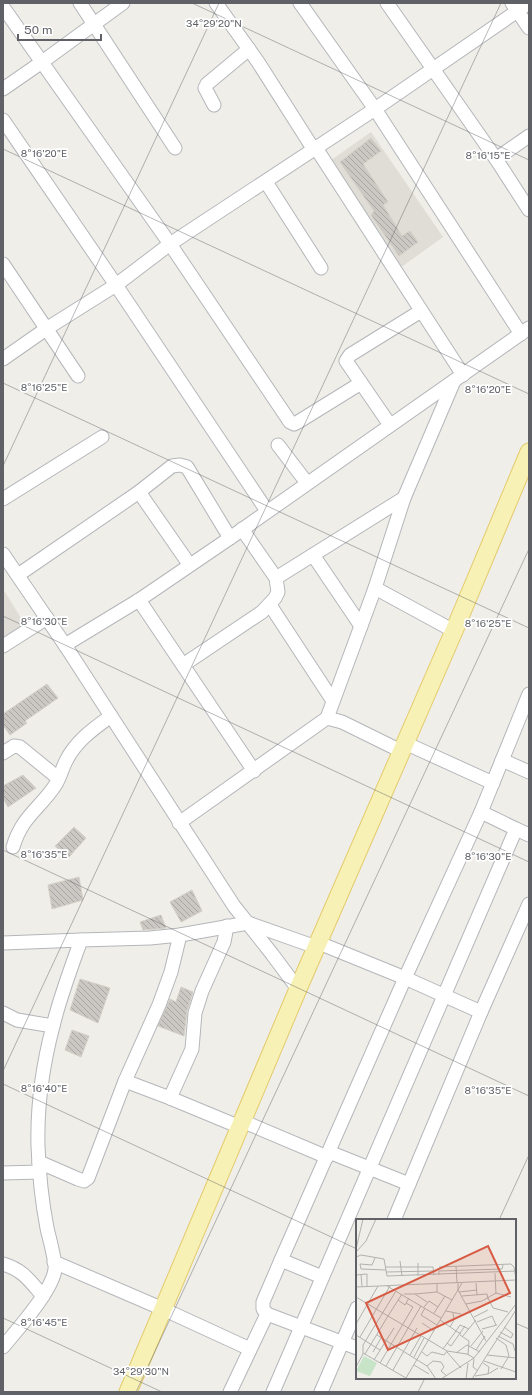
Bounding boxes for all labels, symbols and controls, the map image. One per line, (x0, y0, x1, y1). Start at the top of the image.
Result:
scale bar (18, 16, 101, 42)
text: 34°29'20"N (186, 17, 242, 29)
text: 50 m (24, 23, 52, 37)
text: 8°16'20"E (21, 147, 67, 159)
text: 8°16'15"E (466, 149, 510, 161)
text: 8°16'25"E (21, 381, 67, 393)
text: 8°16'20"E (465, 383, 511, 395)
text: 8°16'30"E (21, 615, 67, 627)
text: 8°16'25"E (465, 617, 511, 629)
text: 8°16'35"E (20, 848, 68, 860)
text: 8°16'30"E (465, 850, 511, 862)
text: 8°16'40"E (21, 1082, 67, 1094)
text: 8°16'35"E (464, 1084, 512, 1096)
inset map (356, 1219, 516, 1379)
text: 8°16'45"E (21, 1316, 67, 1328)
text: 34°29'30"N (113, 1365, 169, 1377)

